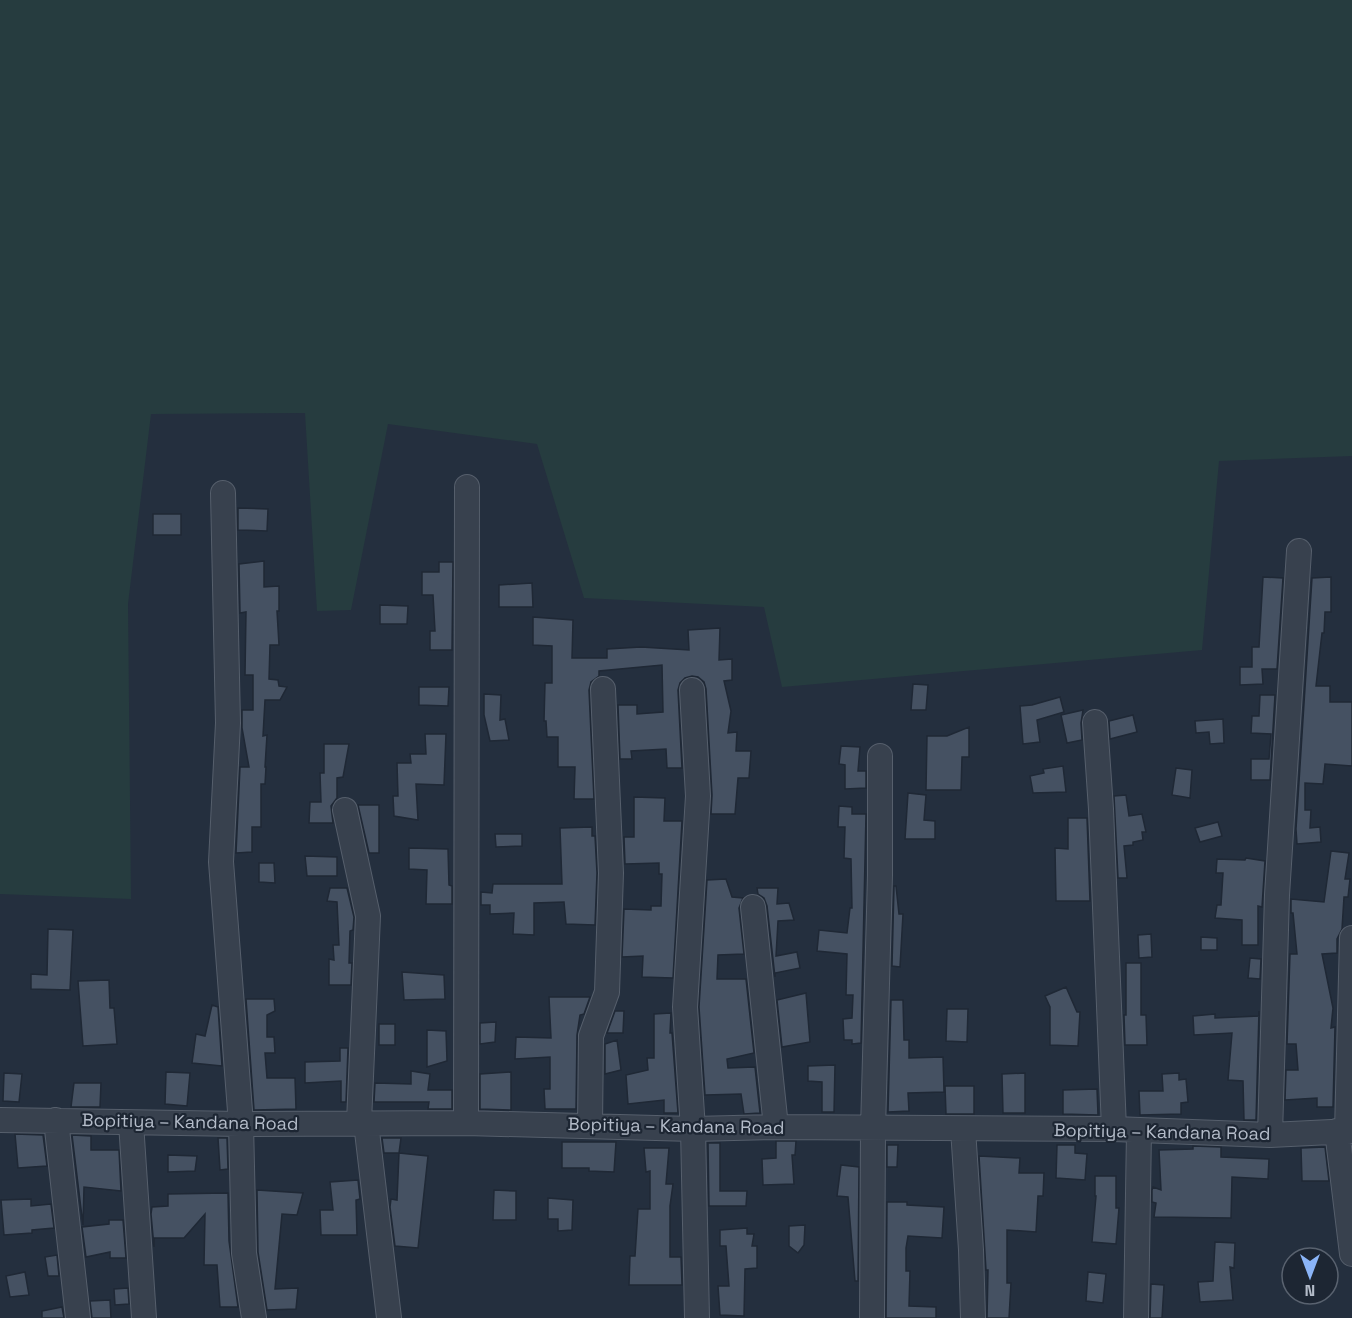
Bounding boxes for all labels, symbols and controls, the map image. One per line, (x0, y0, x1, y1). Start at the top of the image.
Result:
street label: Bopitiya – Kandana Road (81, 1108, 299, 1135)
street label: Bopitiya – Kandana Road (567, 1112, 785, 1139)
street label: Bopitiya – Kandana Road (1053, 1118, 1271, 1145)
north arrow (1280, 1246, 1340, 1306)
text: N (1305, 1280, 1315, 1301)

